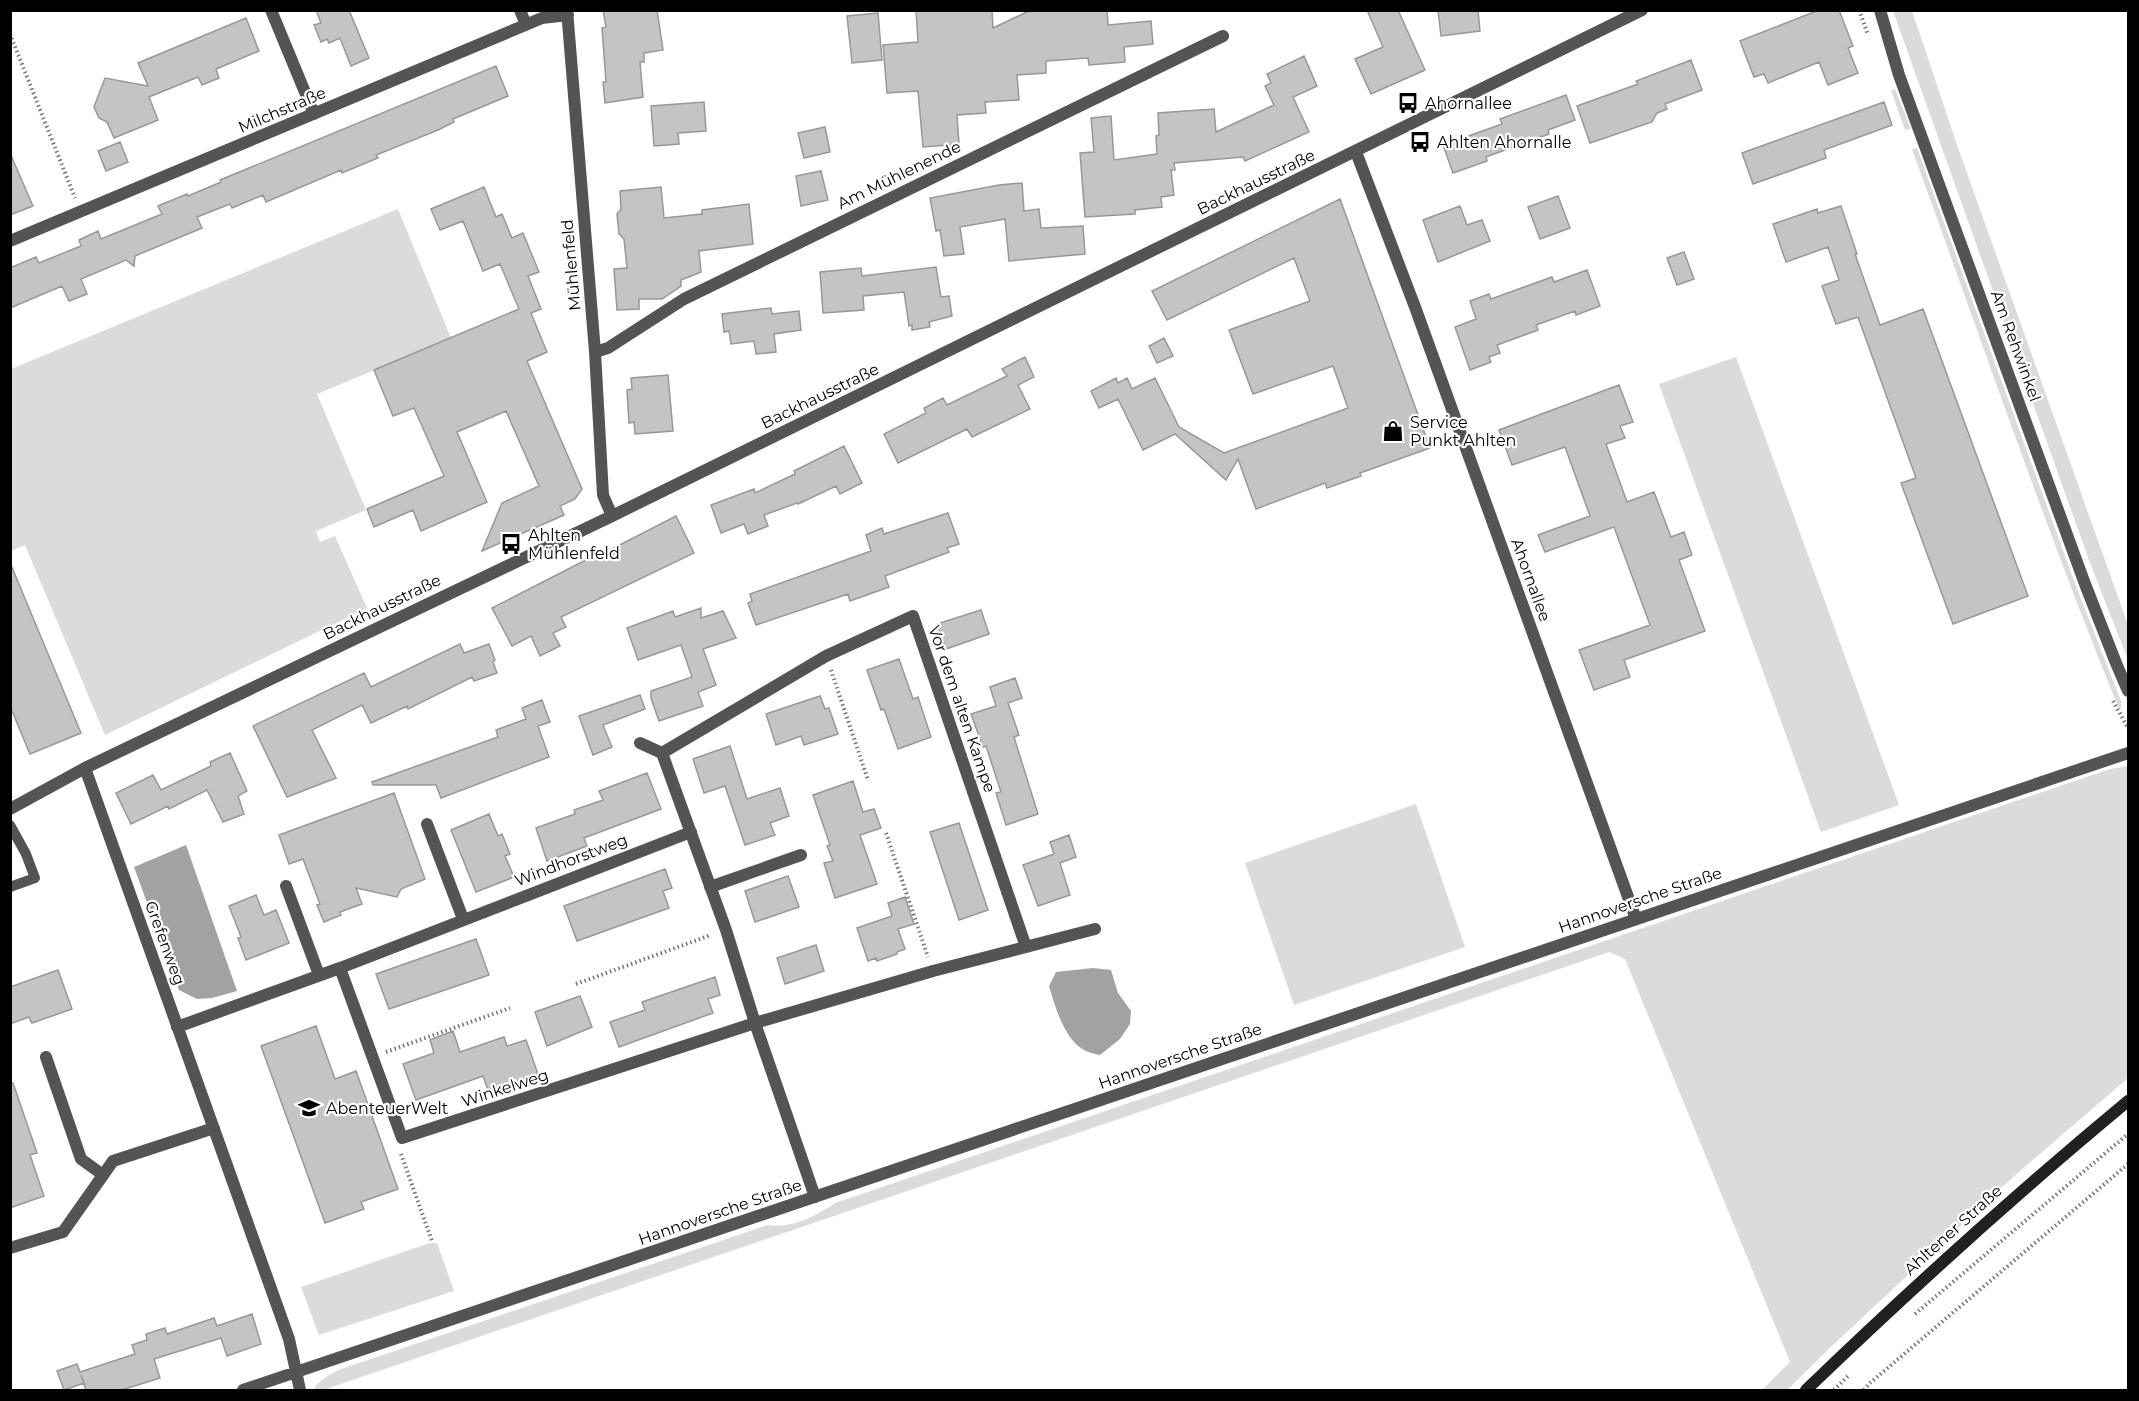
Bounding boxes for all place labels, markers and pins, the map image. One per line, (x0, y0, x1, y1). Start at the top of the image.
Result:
bus stop icon: Ahornallee (1396, 91, 1420, 115)
place label: Ahornallee (1425, 94, 1512, 113)
bus stop icon: Ahlten Ahornalle (1408, 130, 1432, 154)
place label: Ahlten Ahornalle (1437, 133, 1571, 152)
place label: Service Punkt Ahlten (1410, 413, 1516, 450)
shop icon: Service Punkt Ahlten (1381, 419, 1405, 443)
place label: Ahlten Mühlenfeld (528, 526, 620, 563)
bus stop icon: Ahlten Mühlenfeld (499, 532, 523, 556)
school or university icon: AbenteuerWelt (297, 1096, 321, 1120)
place label: AbenteuerWelt (326, 1099, 449, 1118)

